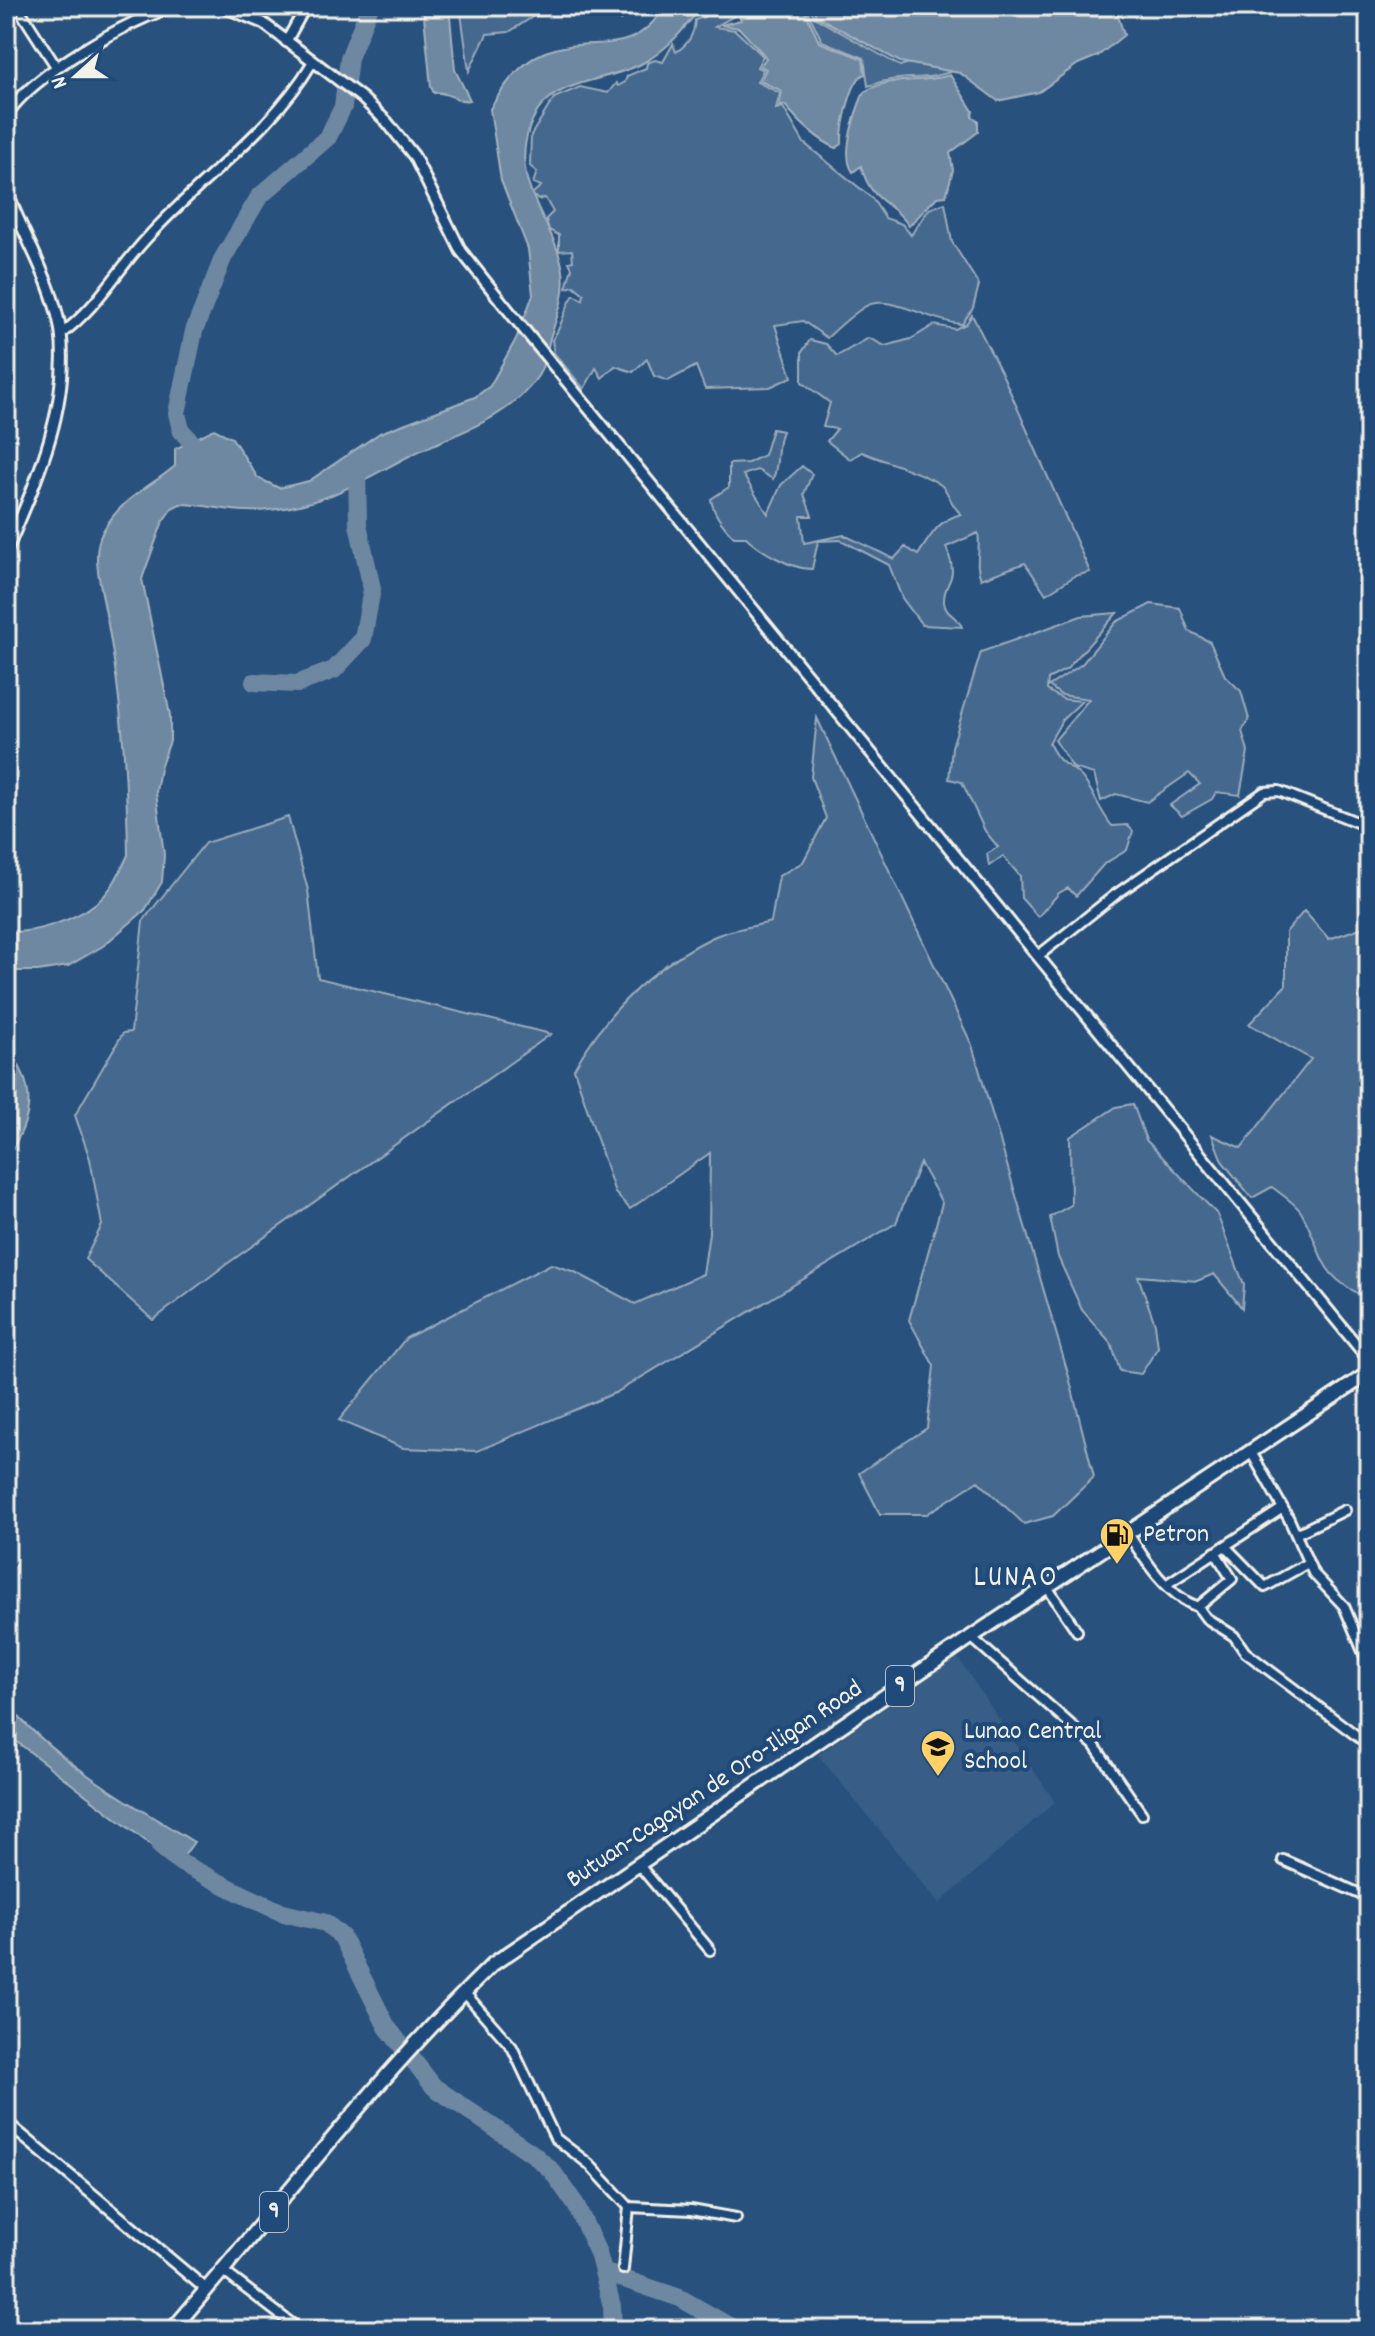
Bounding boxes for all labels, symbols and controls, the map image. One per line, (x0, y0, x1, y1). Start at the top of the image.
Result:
north arrow (36, 36, 116, 116)
text: N (44, 71, 77, 93)
fuel station icon: Petron (1098, 1516, 1136, 1566)
place label: Petron (1143, 1517, 1209, 1554)
district label: LUNAO (973, 1558, 1059, 1601)
road number: 9 (886, 1666, 914, 1706)
street label: Butuan-Cagayan de Oro-Iligan Road (559, 1672, 871, 1898)
place label: Lunao Central School (964, 1714, 1102, 1781)
school or university icon: Lunao Central School (919, 1728, 957, 1778)
road number: 9 (260, 2192, 288, 2232)

